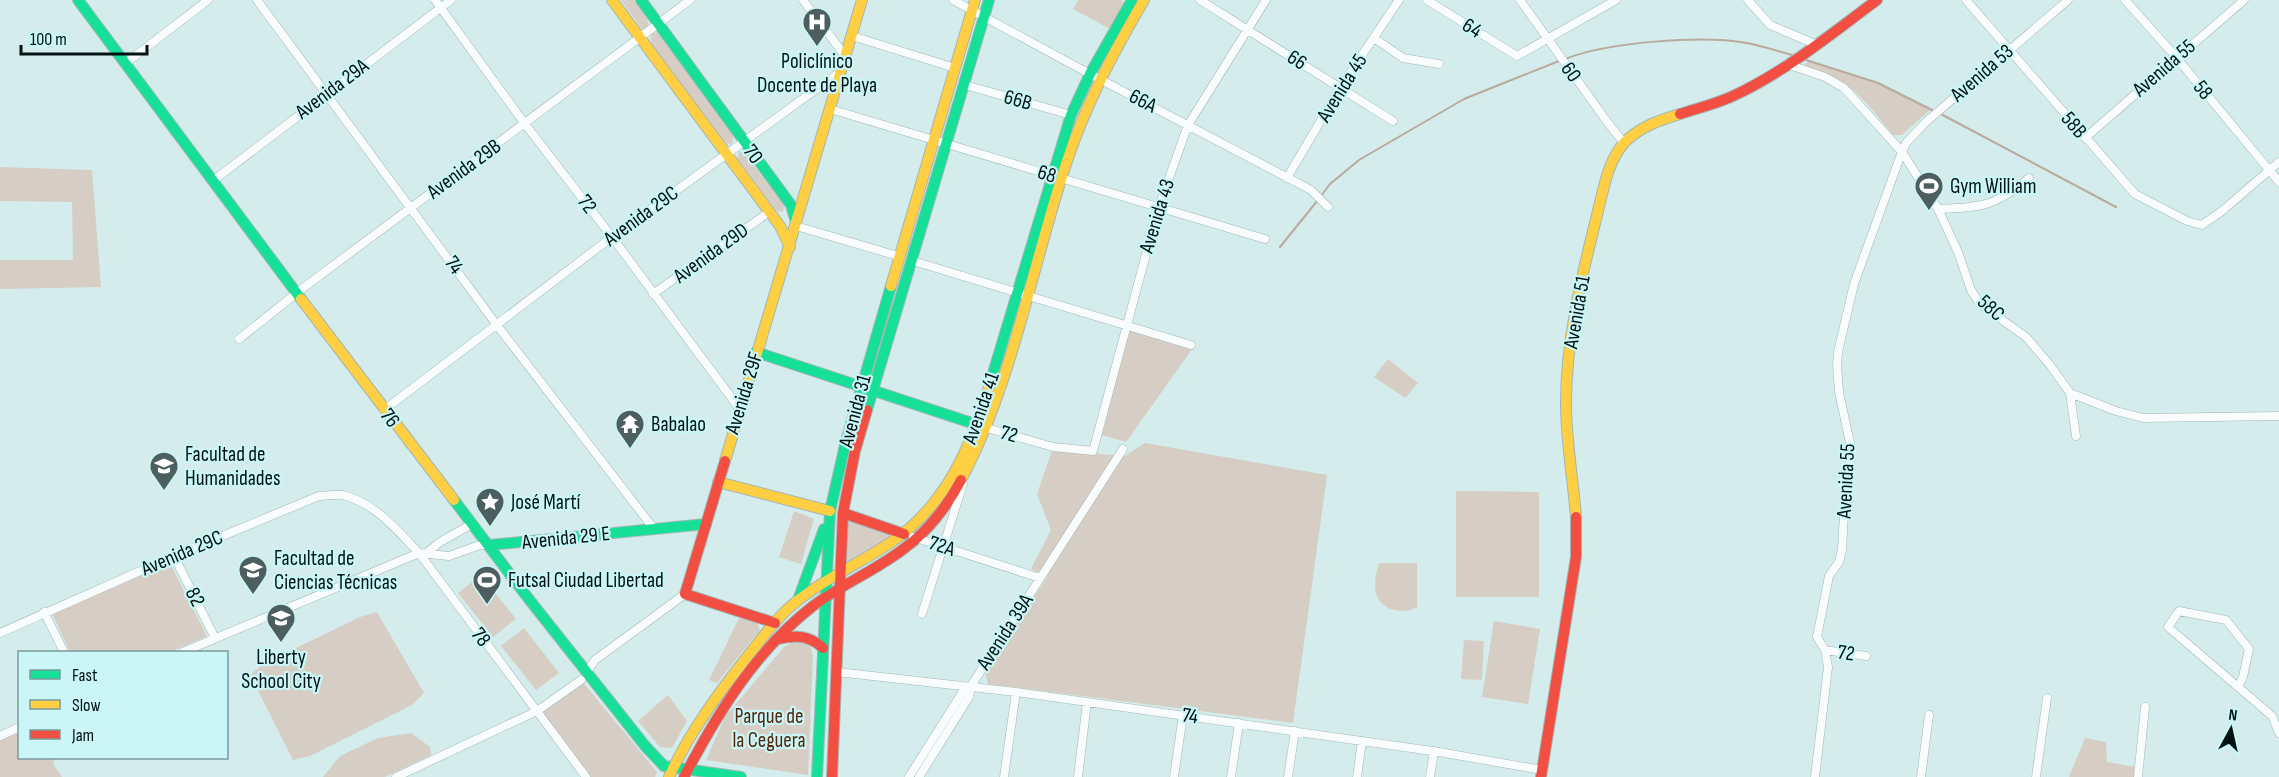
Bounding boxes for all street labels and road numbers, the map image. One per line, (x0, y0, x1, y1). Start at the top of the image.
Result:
street label: 64 (1458, 13, 1487, 44)
street label: Avenida 55 (2127, 34, 2201, 103)
street label: Avenida 53 (1945, 39, 2019, 108)
street label: 66 (1282, 45, 1312, 75)
street label: Avenida 45 (1311, 49, 1373, 127)
street label: Avenida 29A (290, 53, 374, 125)
street label: 60 (1555, 57, 1587, 87)
street label: 58 (2188, 75, 2218, 105)
street label: 66B (1001, 84, 1035, 116)
street label: 66A (1125, 84, 1162, 119)
street label: 58B (2056, 107, 2092, 143)
street label: Avenida 29B (421, 134, 506, 205)
street label: 70 (738, 139, 768, 169)
street label: 68 (1035, 159, 1059, 189)
street label: Avenida 43 (1134, 176, 1180, 257)
street label: Avenida 29C (598, 181, 683, 252)
street label: 72 (572, 190, 602, 218)
street label: Avenida 29D (668, 217, 753, 289)
street label: 74 (439, 251, 469, 279)
street label: Avenida 51 (1558, 273, 1596, 352)
street label: 58C (1972, 289, 2010, 327)
street label: Avenida 29F (719, 349, 768, 438)
street label: Avenida 41 (957, 368, 1005, 448)
street label: Avenida 31 (833, 371, 877, 451)
street label: 76 (375, 403, 405, 433)
street label: 72 (997, 420, 1021, 448)
street label: Avenida 55 (1832, 443, 1860, 520)
street label: Avenida 29 E (520, 521, 611, 555)
street label: Avenida 29C (136, 525, 227, 582)
street label: 72A (926, 530, 959, 562)
street label: 82 (180, 583, 210, 611)
street label: Avenida 39A (971, 589, 1039, 675)
street label: 78 (466, 622, 496, 652)
street label: 72 (1836, 639, 1856, 667)
street label: 74 (1180, 703, 1200, 730)

